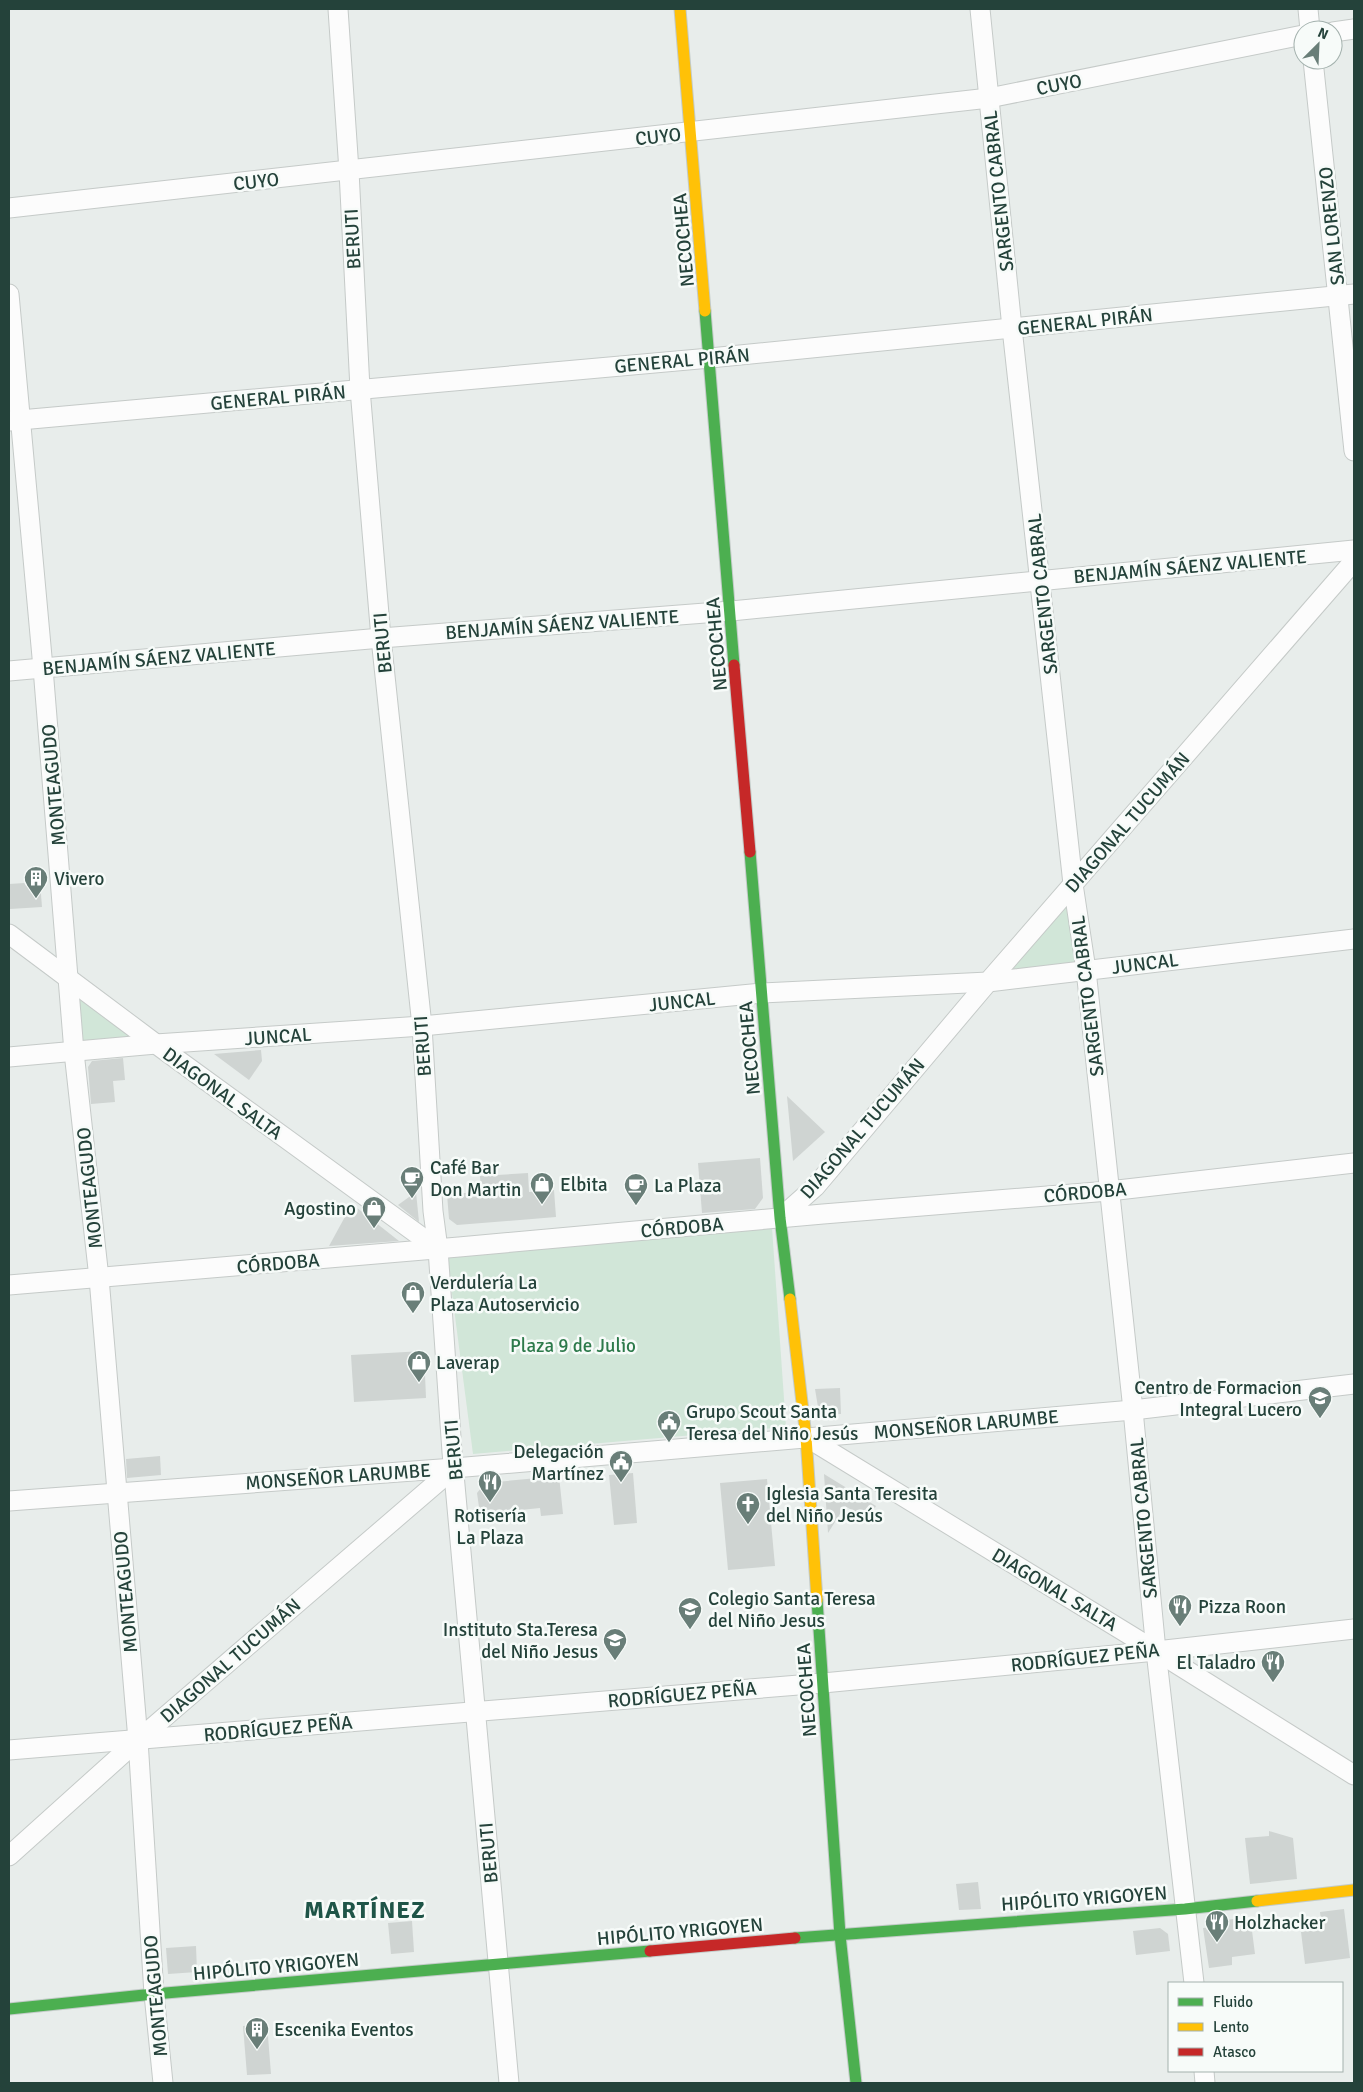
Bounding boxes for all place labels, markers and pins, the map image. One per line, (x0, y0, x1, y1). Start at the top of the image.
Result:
building icon: Vivero (23, 865, 49, 899)
place label: Vivero (54, 867, 104, 891)
place label: Café Bar Don Martin (430, 1156, 521, 1202)
cafe icon: Café Bar Don Martin (399, 1165, 425, 1199)
shop icon: Elbita (529, 1171, 555, 1205)
cafe icon: La Plaza (623, 1172, 649, 1206)
place label: Elbita (560, 1173, 608, 1197)
place label: La Plaza (654, 1174, 722, 1198)
shop icon: Agostino (361, 1195, 387, 1229)
place label: Agostino (284, 1197, 356, 1221)
place label: Verdulería La Plaza Autoservicio (430, 1271, 580, 1317)
shop icon: Verdulería La Plaza Autoservicio (400, 1280, 426, 1314)
shop icon: Laverap (406, 1349, 432, 1383)
place label: Laverap (436, 1351, 500, 1375)
place label: Centro de Formacion Integral Lucero (1134, 1376, 1302, 1422)
school or university icon: Centro de Formacion Integral Lucero (1307, 1385, 1333, 1419)
place label: Grupo Scout Santa Teresa del Niño Jesús (686, 1400, 858, 1446)
public building icon: Grupo Scout Santa Teresa del Niño Jesús (656, 1409, 682, 1443)
place label: Delegación Martínez (513, 1440, 604, 1486)
public building icon: Delegación Martínez (608, 1449, 634, 1483)
restaurant icon: Rotisería La Plaza (477, 1469, 503, 1503)
place label: Iglesia Santa Teresita del Niño Jesús (766, 1482, 938, 1528)
church icon: Iglesia Santa Teresita del Niño Jesús (735, 1491, 761, 1525)
place label: Rotisería La Plaza (454, 1504, 526, 1550)
place label: Colegio Santa Teresa del Niño Jesus (708, 1587, 876, 1633)
restaurant icon: Pizza Roon (1167, 1593, 1193, 1627)
place label: Pizza Roon (1198, 1595, 1286, 1619)
school or university icon: Colegio Santa Teresa del Niño Jesus (677, 1596, 703, 1630)
place label: Instituto Sta.Teresa del Niño Jesus (443, 1618, 598, 1664)
school or university icon: Instituto Sta.Teresa del Niño Jesus (602, 1627, 628, 1661)
restaurant icon: El Taladro (1260, 1649, 1286, 1683)
place label: El Taladro (1176, 1651, 1256, 1675)
restaurant icon: Holzhacker (1204, 1909, 1230, 1943)
place label: Holzhacker (1234, 1911, 1326, 1935)
building icon: Escenika Eventos (244, 2016, 270, 2050)
place label: Escenika Eventos (274, 2018, 414, 2042)

